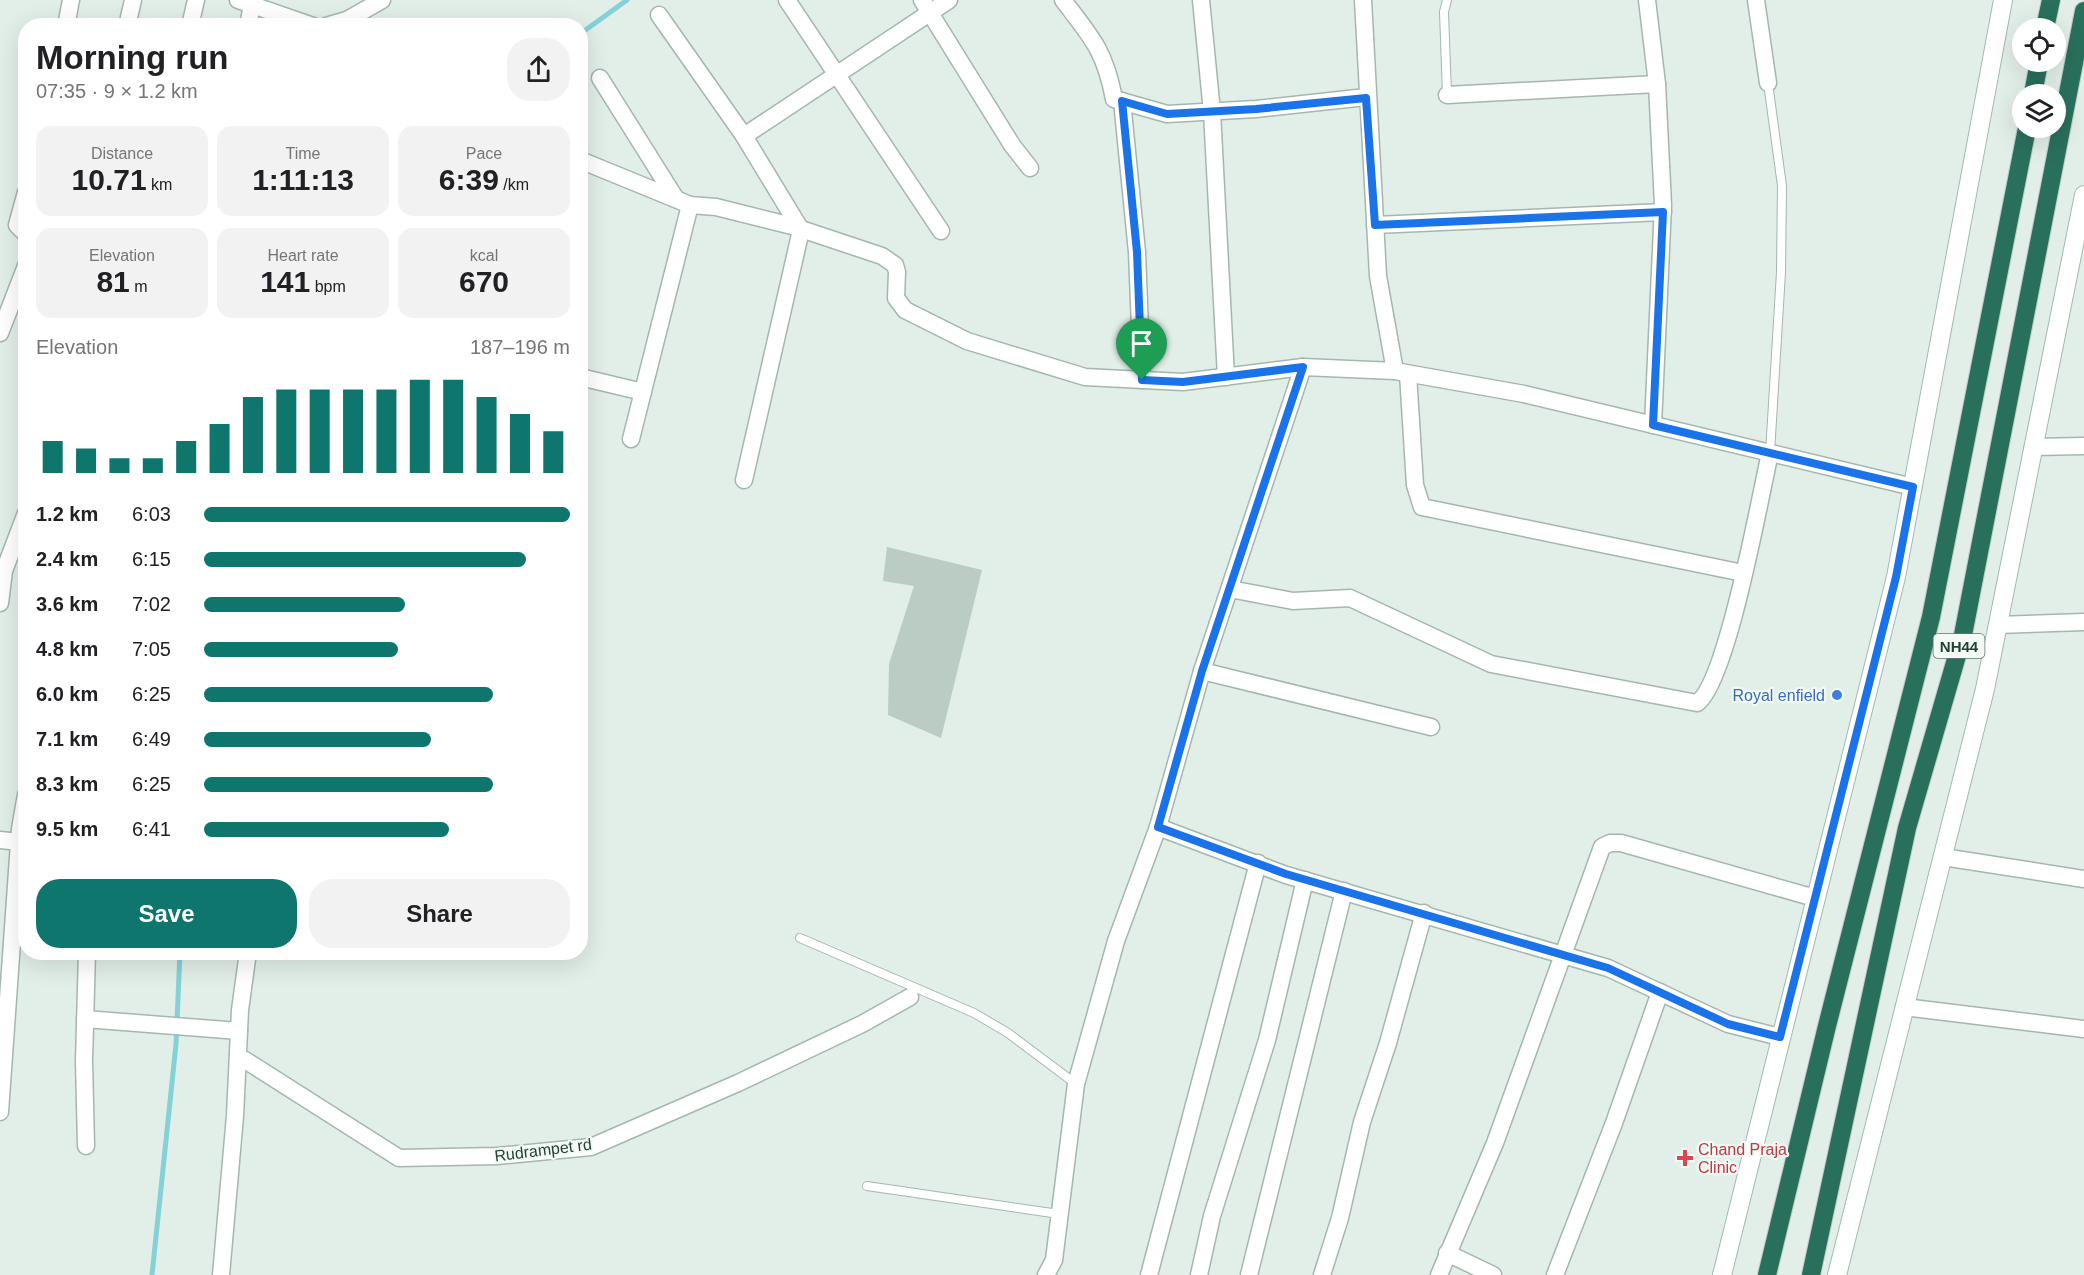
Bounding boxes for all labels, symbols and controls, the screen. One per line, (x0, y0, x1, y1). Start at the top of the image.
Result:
map controls (2012, 18, 2066, 138)
button: locate (2012, 18, 2066, 72)
button: share (507, 38, 570, 101)
text: Morning run (36, 39, 228, 76)
text: 07:35 · 9 × 1.2 km (36, 80, 198, 102)
button: layers (2012, 84, 2066, 138)
text: Distance (91, 145, 153, 162)
text: Time (286, 145, 320, 162)
text: Pace (466, 145, 502, 162)
text: 10.71 (72, 163, 147, 196)
text: 1:11:13 (252, 163, 354, 196)
text: 6:39 (439, 163, 499, 196)
text: km (147, 176, 172, 193)
text: /km (499, 176, 529, 193)
text: Elevation (89, 247, 155, 264)
text: Heart rate (267, 247, 339, 264)
text: kcal (470, 247, 498, 264)
text: 81 (96, 265, 130, 298)
text: 141 (260, 265, 310, 298)
text: 670 (459, 265, 509, 298)
text: m (130, 278, 148, 295)
text: bpm (310, 278, 346, 295)
pin (1116, 318, 1167, 380)
icon: arrive (1125, 327, 1158, 360)
text: Elevation (36, 336, 118, 358)
text: 187–196 m (470, 336, 570, 358)
text: 1.2 km (36, 503, 98, 525)
text: 6:03 (132, 503, 171, 525)
text: 2.4 km (36, 548, 98, 570)
text: 6:15 (132, 548, 171, 570)
text: 3.6 km (36, 593, 98, 615)
text: 7:02 (132, 593, 171, 615)
road number: NH44 (1934, 634, 1984, 658)
text: 4.8 km (36, 638, 98, 660)
text: 7:05 (132, 638, 171, 660)
text: 6.0 km (36, 683, 98, 705)
text: 6:25 (132, 683, 171, 705)
place label: Royal enfield (1733, 687, 1825, 704)
marker: Royal enfield (1830, 688, 1844, 702)
text: 7.1 km (36, 728, 98, 750)
text: 6:49 (132, 728, 171, 750)
text: 8.3 km (36, 773, 98, 795)
text: 6:25 (132, 773, 171, 795)
text: 9.5 km (36, 818, 98, 840)
text: 6:41 (132, 818, 171, 840)
button: Save (36, 879, 297, 948)
button: Share (309, 879, 570, 948)
street label: Rudrampet rd (493, 1136, 593, 1164)
place label: Chand Praja Clinic (1698, 1141, 1787, 1176)
marker: Chand Praja Clinic (1676, 1149, 1694, 1167)

